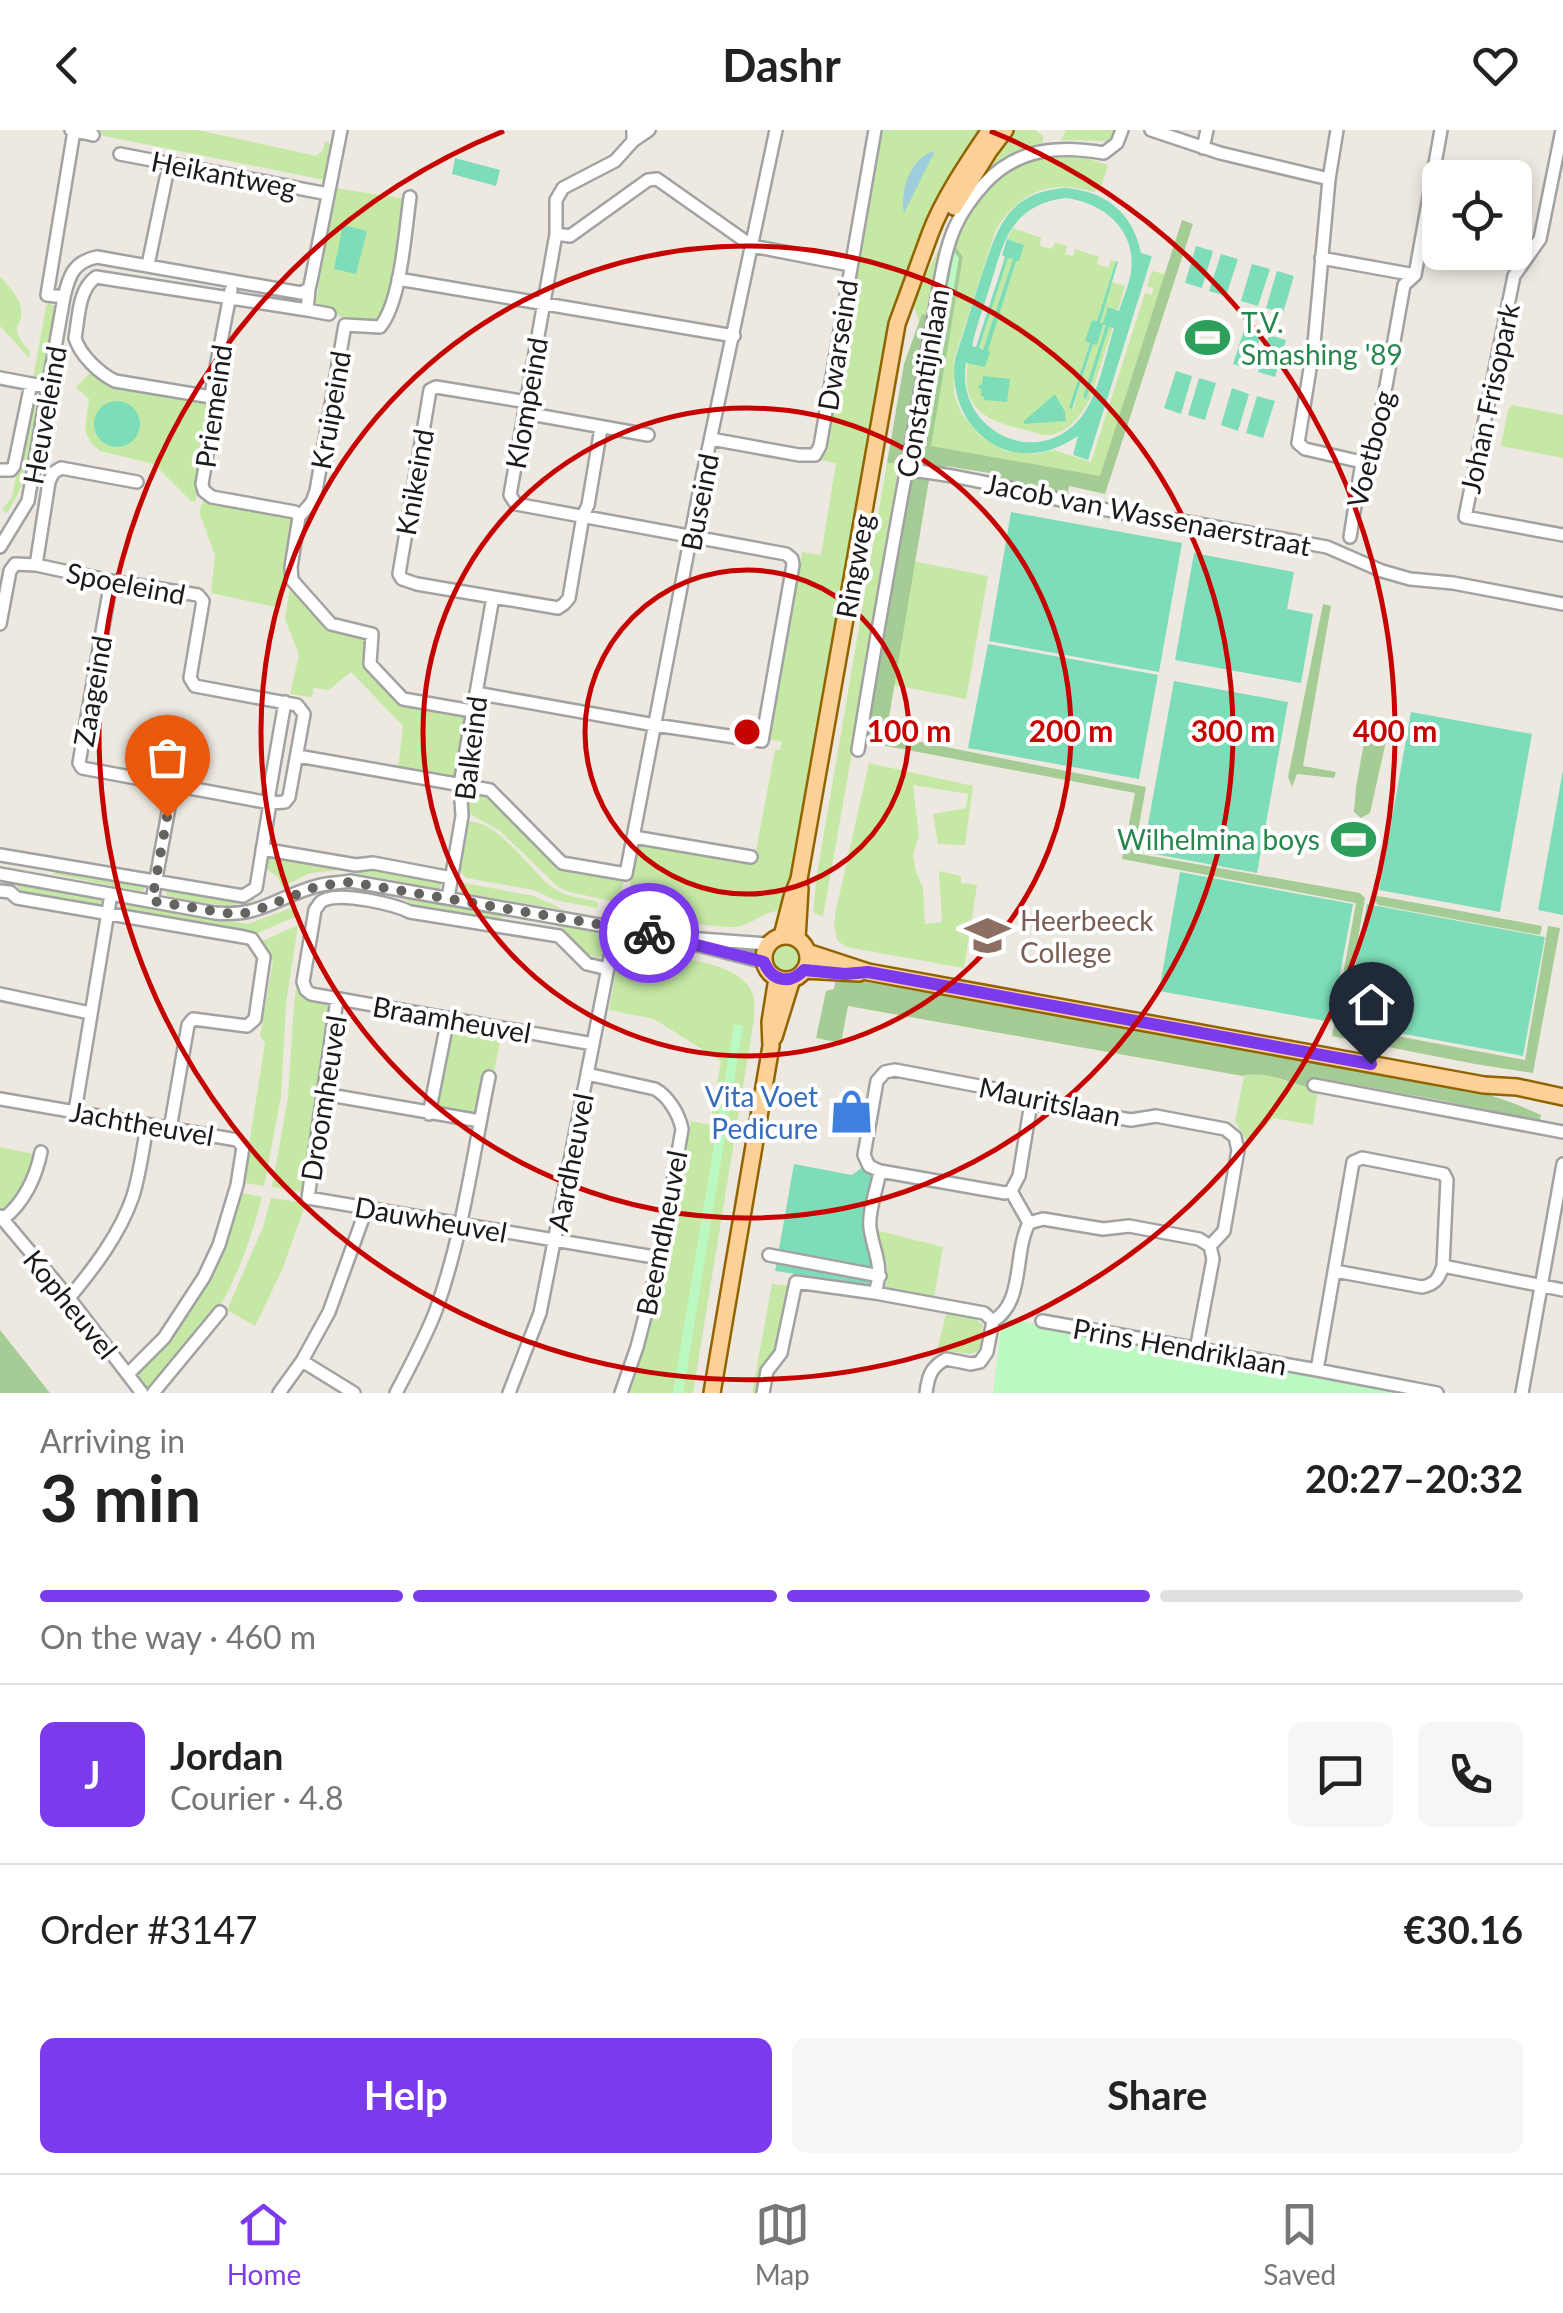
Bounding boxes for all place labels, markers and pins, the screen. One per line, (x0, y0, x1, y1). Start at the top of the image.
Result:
place label: T.V. Smashing '89 (1241, 305, 1403, 371)
sports icon: T.V. Smashing '89 (1184, 314, 1232, 362)
centre of rings (729, 714, 765, 750)
pin (125, 715, 210, 818)
sports icon: Wilhelmina boys (1329, 815, 1377, 863)
place label: Wilhelmina boys (1117, 822, 1320, 856)
place label: Heerbeeck College (1020, 903, 1154, 969)
school or university icon: Heerbeeck College (963, 912, 1011, 960)
pin (1329, 962, 1414, 1065)
place label: Vita Voet Pedicure (705, 1079, 818, 1145)
shop icon: Vita Voet Pedicure (827, 1088, 875, 1136)

